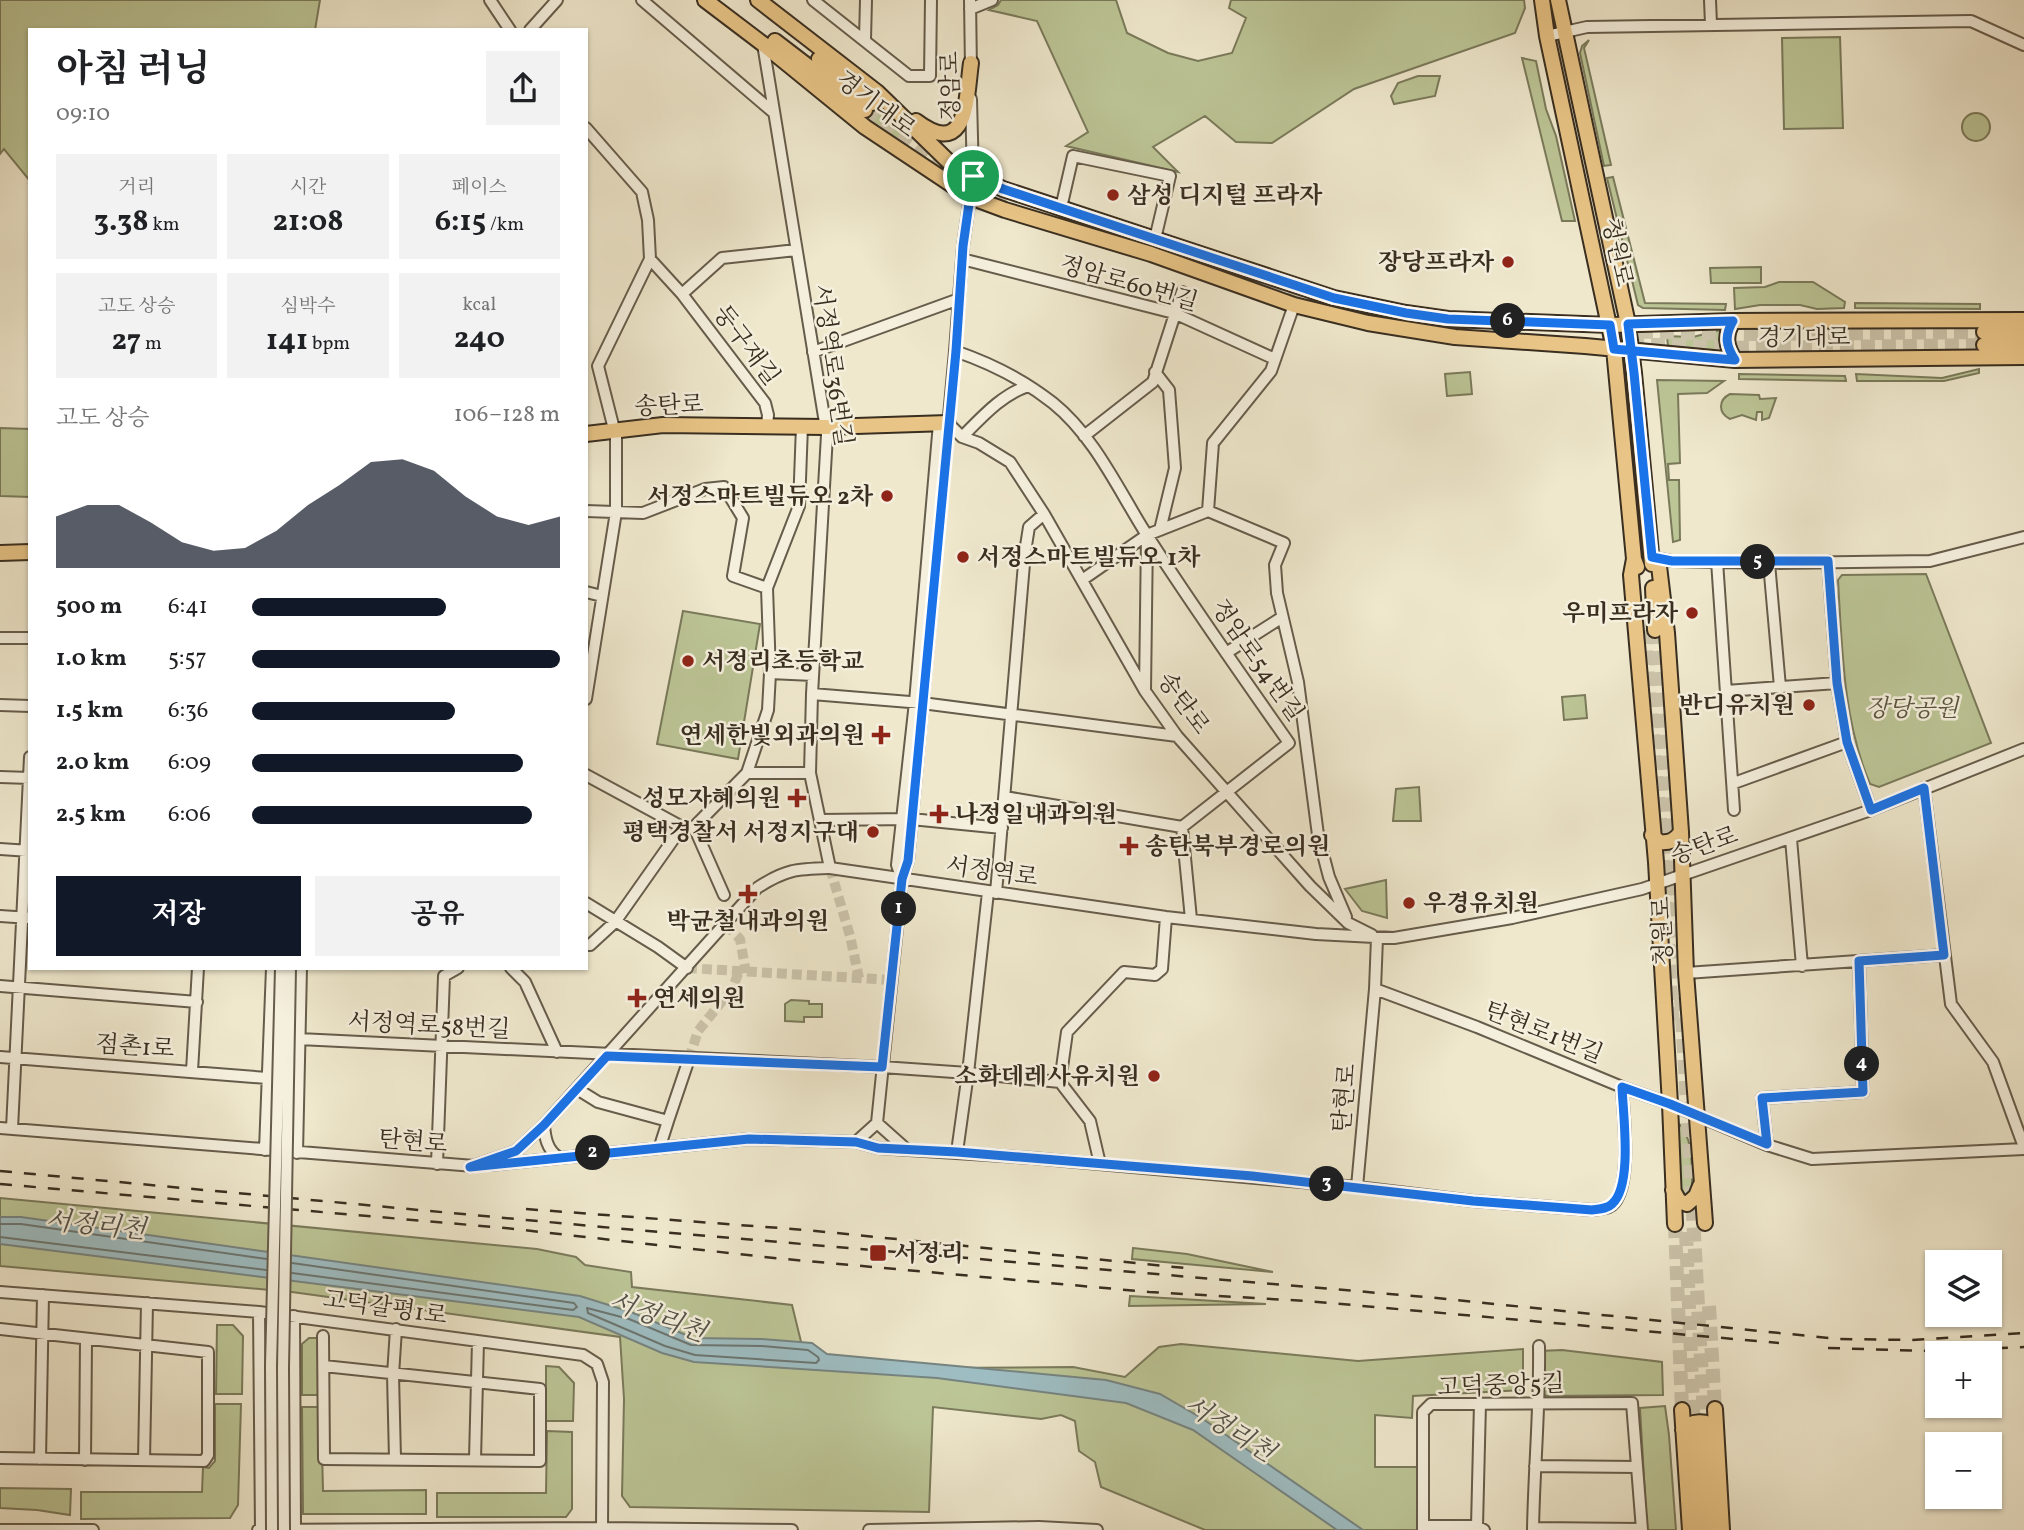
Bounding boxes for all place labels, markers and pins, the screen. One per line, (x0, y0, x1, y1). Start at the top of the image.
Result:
pin (943, 146, 1003, 206)
place label: 삼성 디지털 프라자 (1127, 180, 1323, 214)
marker: 삼성 디지털 프라자 (1105, 187, 1121, 203)
place label: 장당프라자 (1378, 247, 1495, 281)
marker: 장당프라자 (1500, 254, 1516, 270)
pin: 6 (1490, 304, 1526, 338)
place label: 서정스마트빌듀오 2차 (647, 481, 874, 515)
marker: 서정스마트빌듀오 2차 (879, 488, 895, 504)
place label: 서정스마트빌듀오 1차 (977, 542, 1201, 576)
pin: 5 (1740, 544, 1776, 580)
marker: 서정스마트빌듀오 1차 (955, 549, 971, 565)
place label: 우미프라자 (1562, 598, 1679, 632)
marker: 우미프라자 (1684, 605, 1700, 621)
place label: 서정리초등학교 (702, 646, 864, 680)
marker: 서정리초등학교 (680, 653, 696, 669)
place label: 반디유치원 (1679, 690, 1795, 724)
marker: 반디유치원 (1801, 697, 1817, 713)
place label: 연세한빛외과의원 (680, 720, 865, 754)
marker: 연세한빛외과의원 (871, 725, 891, 745)
place label: 성모자혜의원 (642, 783, 781, 817)
marker: 성모자혜의원 (787, 788, 807, 808)
place label: 나정일내과의원 (955, 799, 1117, 833)
marker: 나정일내과의원 (929, 804, 949, 824)
place label: 평택경찰서 서정지구대 (622, 817, 859, 851)
marker: 평택경찰서 서정지구대 (865, 824, 881, 840)
place label: 송탄북부경로의원 (1145, 831, 1330, 865)
marker: 송탄북부경로의원 (1119, 836, 1139, 856)
marker: 박균철내과의원 (738, 884, 758, 904)
place label: 우경유치원 (1423, 888, 1539, 922)
pin: 1 (881, 892, 916, 926)
marker: 우경유치원 (1401, 895, 1417, 911)
place label: 박균철내과의원 (667, 906, 829, 940)
place label: 연세의원 (653, 983, 746, 1017)
marker: 연세의원 (627, 988, 647, 1008)
pin: 4 (1844, 1046, 1880, 1082)
place label: 소화데레사유치원 (955, 1061, 1140, 1095)
marker: 소화데레사유치원 (1146, 1068, 1162, 1084)
pin: 2 (576, 1136, 610, 1170)
pin: 3 (1310, 1166, 1344, 1202)
place label: 서정리 (894, 1238, 964, 1272)
marker: 서정리 (868, 1243, 888, 1263)

